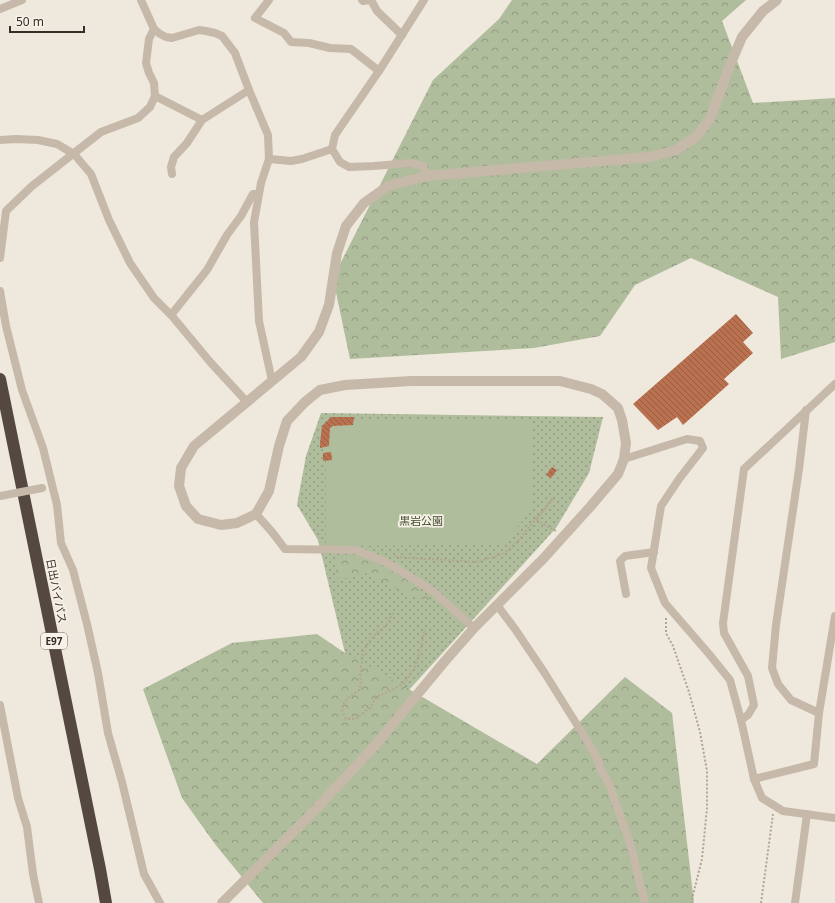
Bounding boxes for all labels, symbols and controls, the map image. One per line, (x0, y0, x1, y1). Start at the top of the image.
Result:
scale bar (10, 8, 84, 34)
text: 50 m (16, 13, 44, 30)
park label: 黒岩公園 (399, 513, 443, 528)
street label: 日出バイパス (43, 557, 71, 625)
road number: E97 (41, 633, 67, 649)

